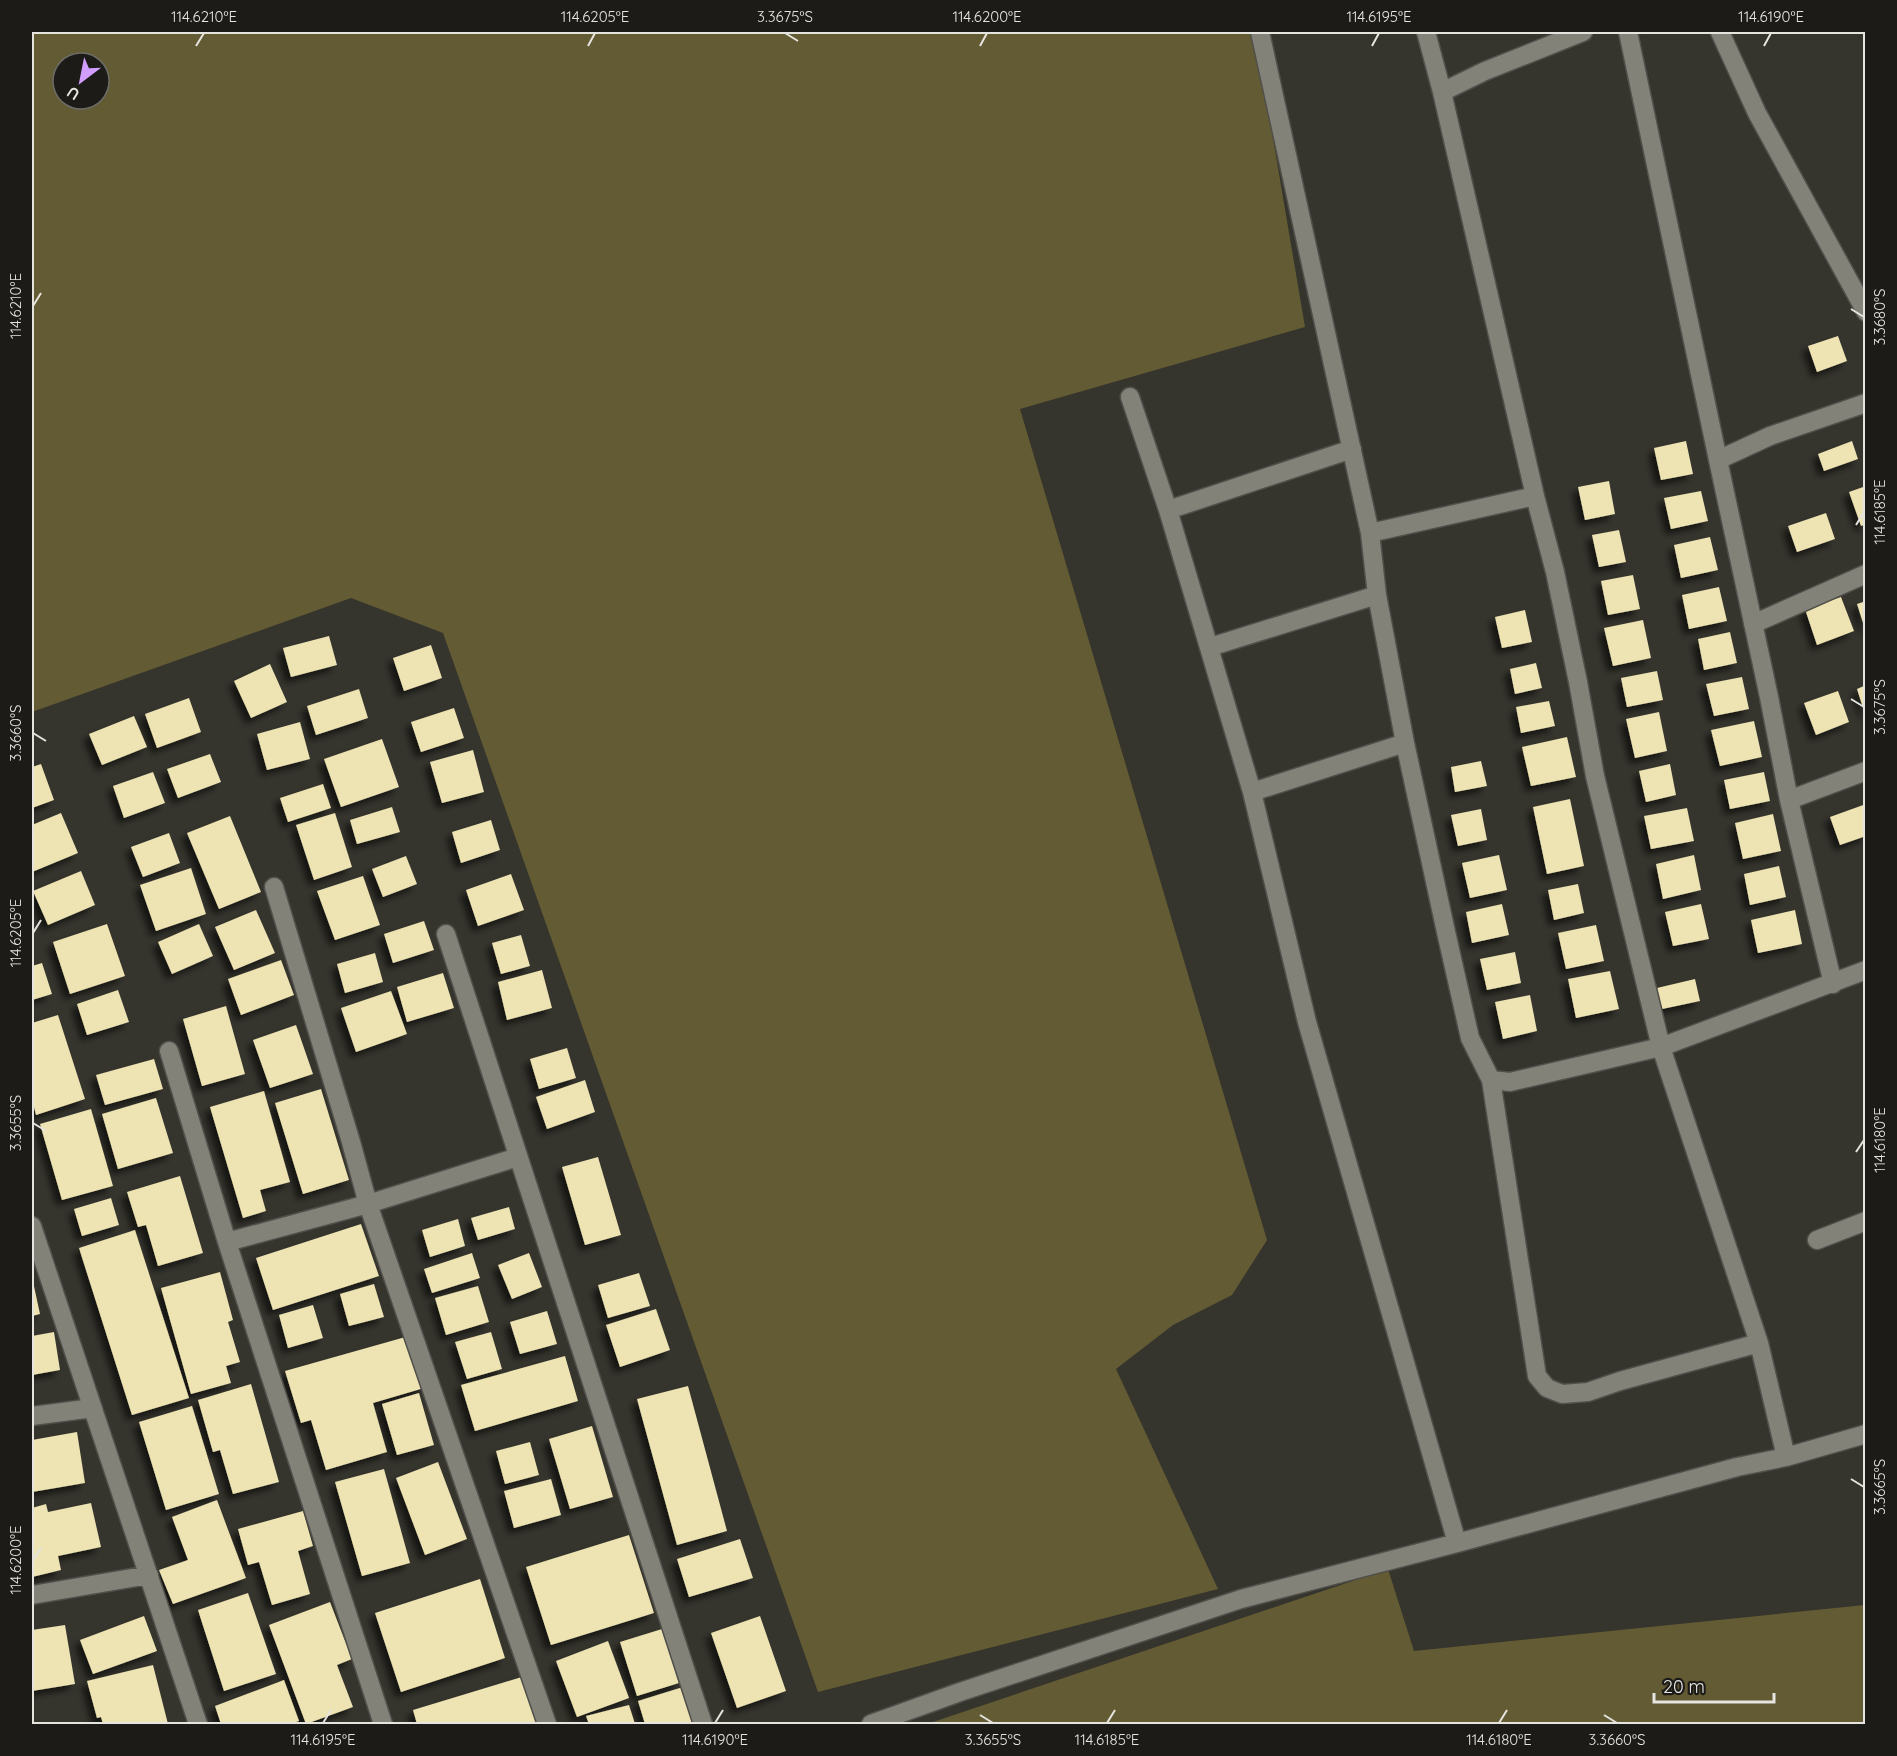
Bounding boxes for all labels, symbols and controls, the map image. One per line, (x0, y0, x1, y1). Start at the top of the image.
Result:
text: 114.6210°E (171, 7, 237, 26)
text: 114.6205°E (561, 7, 629, 26)
text: 3.3675°S (757, 7, 813, 26)
text: 114.6200°E (952, 7, 1022, 26)
text: 114.6195°E (1346, 7, 1412, 26)
text: 114.6190°E (1738, 7, 1804, 26)
north arrow (51, 51, 111, 111)
text: U (63, 82, 83, 105)
text: 114.6210°E (6, 273, 25, 339)
text: 3.3680°S (1870, 289, 1889, 345)
text: 114.6185°E (1870, 480, 1889, 544)
text: 3.3675°S (1870, 679, 1889, 735)
text: 3.3660°S (6, 705, 25, 761)
text: 114.6205°E (6, 899, 25, 967)
text: 3.3655°S (6, 1095, 25, 1151)
text: 114.6180°E (1870, 1107, 1889, 1173)
text: 3.3665°S (1870, 1459, 1889, 1515)
text: 114.6200°E (6, 1525, 25, 1595)
scale bar (1654, 1666, 1774, 1704)
text: 20 m (1663, 1675, 1705, 1698)
text: 114.6195°E (290, 1730, 356, 1749)
text: 114.6190°E (682, 1730, 748, 1749)
text: 3.3655°S (965, 1730, 1021, 1749)
text: 114.6185°E (1075, 1730, 1139, 1749)
text: 114.6180°E (1466, 1730, 1532, 1749)
text: 3.3660°S (1589, 1730, 1645, 1749)

